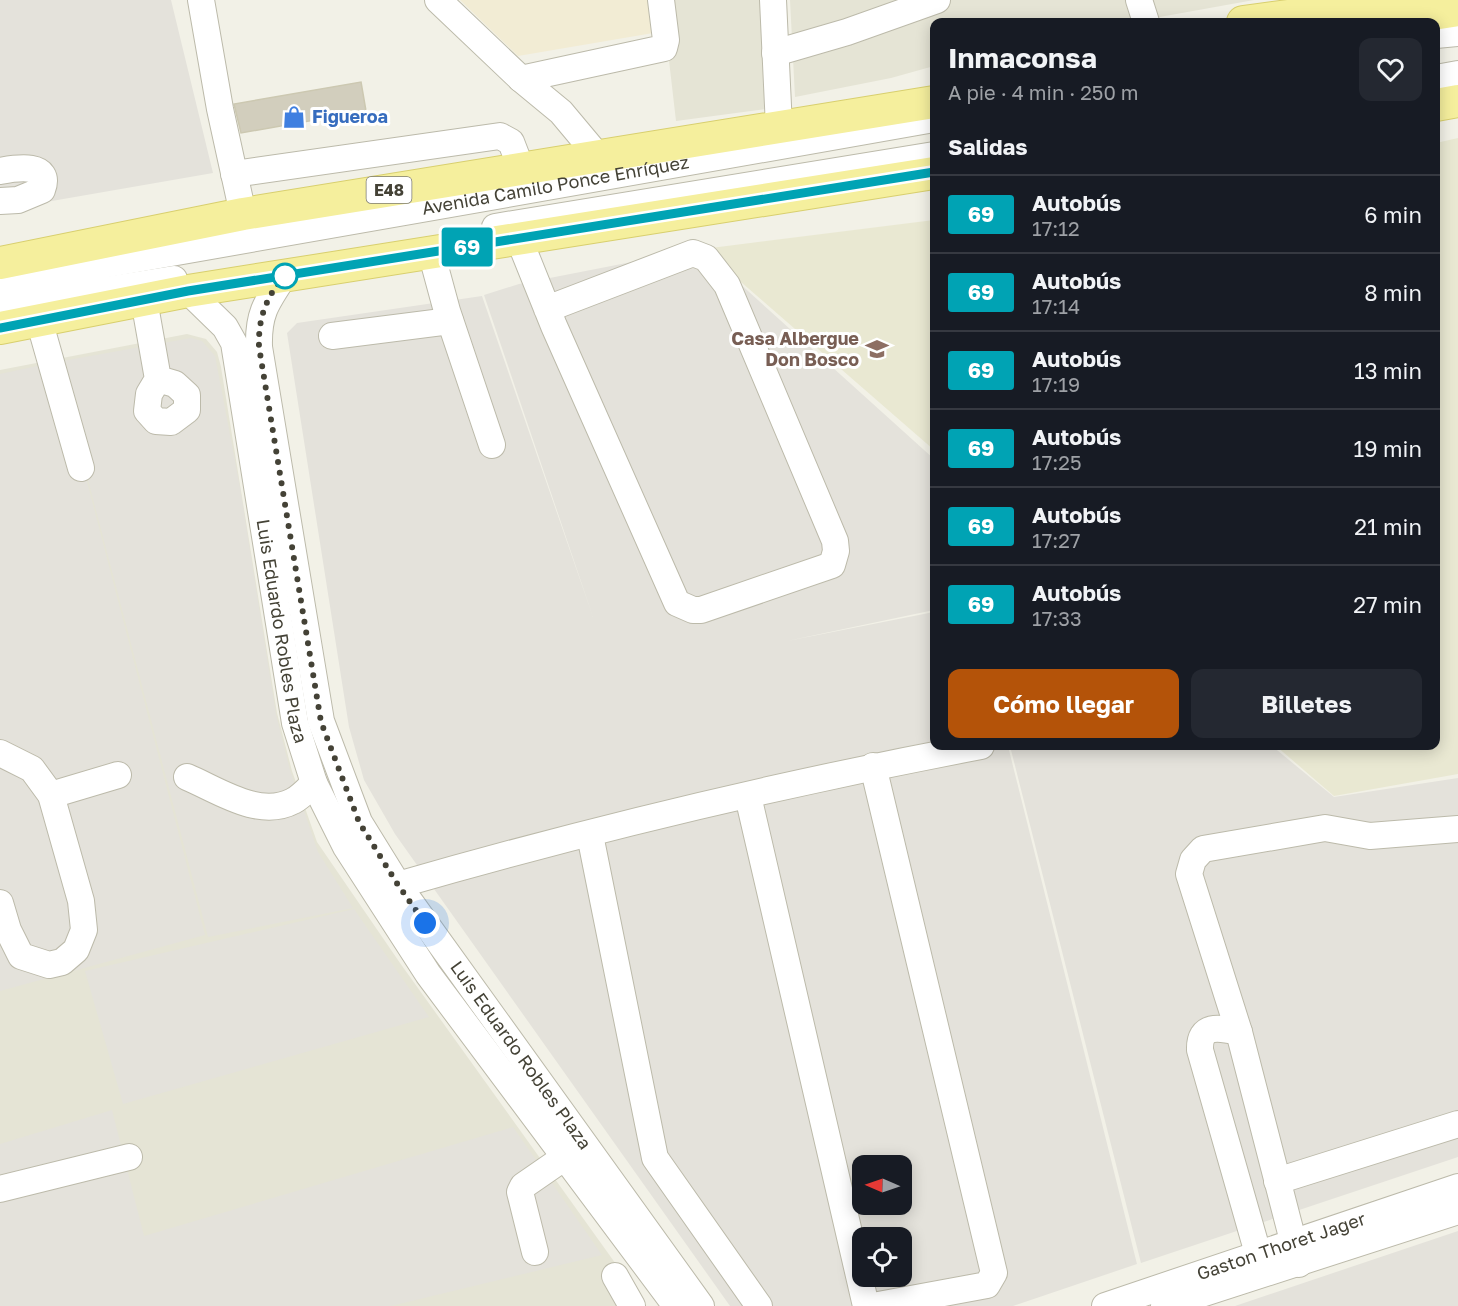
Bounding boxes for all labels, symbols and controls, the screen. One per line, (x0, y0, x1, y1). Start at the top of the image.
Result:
button: heart (1359, 38, 1422, 101)
text: Inmaconsa (948, 41, 1097, 74)
text: A pie · 4 min · 250 m (948, 80, 1139, 104)
shop icon: Figueroa (281, 104, 307, 130)
place label: Figueroa (312, 105, 388, 127)
text: Salidas (948, 133, 1028, 160)
street label: Avenida Camilo Ponce Enríquez (420, 150, 691, 219)
road number: E48 (366, 177, 412, 203)
text: Autobús (1032, 189, 1121, 216)
text: 69 (968, 201, 994, 227)
text: 6 min (1364, 201, 1422, 228)
text: 17:12 (1032, 216, 1080, 240)
line badge: 69 (440, 228, 494, 266)
text: 69 (454, 234, 480, 260)
unlabelled marker (272, 263, 298, 289)
text: Autobús (1032, 267, 1121, 294)
text: 69 (968, 279, 994, 305)
text: 8 min (1364, 279, 1422, 306)
text: 17:14 (1032, 294, 1080, 318)
place label: Casa Albergue Don Bosco (731, 327, 859, 370)
school or university icon: Casa Albergue Don Bosco (864, 336, 890, 362)
text: Autobús (1032, 345, 1121, 372)
text: 69 (968, 357, 994, 383)
text: 13 min (1354, 357, 1422, 384)
text: 17:19 (1032, 372, 1080, 396)
text: Autobús (1032, 423, 1121, 450)
text: 69 (968, 435, 994, 461)
text: 19 min (1354, 435, 1422, 462)
text: 17:25 (1032, 450, 1082, 474)
text: Autobús (1032, 501, 1121, 528)
text: 69 (968, 513, 994, 539)
text: 21 min (1354, 513, 1422, 540)
street label: Luis Eduardo Robles Plaza (252, 517, 313, 746)
text: 17:27 (1032, 528, 1081, 552)
text: Autobús (1032, 579, 1121, 606)
text: 69 (968, 591, 994, 617)
text: 27 min (1353, 591, 1422, 618)
text: 17:33 (1032, 606, 1082, 630)
button: Cómo llegar (948, 669, 1179, 738)
button: Billetes (1191, 669, 1422, 738)
your location (410, 908, 440, 938)
street label: Luis Eduardo Robles Plaza (446, 956, 597, 1153)
north arrow (852, 1155, 912, 1215)
map controls (852, 1155, 912, 1287)
street label: Gaston Thoret Jager (1194, 1207, 1368, 1284)
button: locate (852, 1227, 912, 1287)

